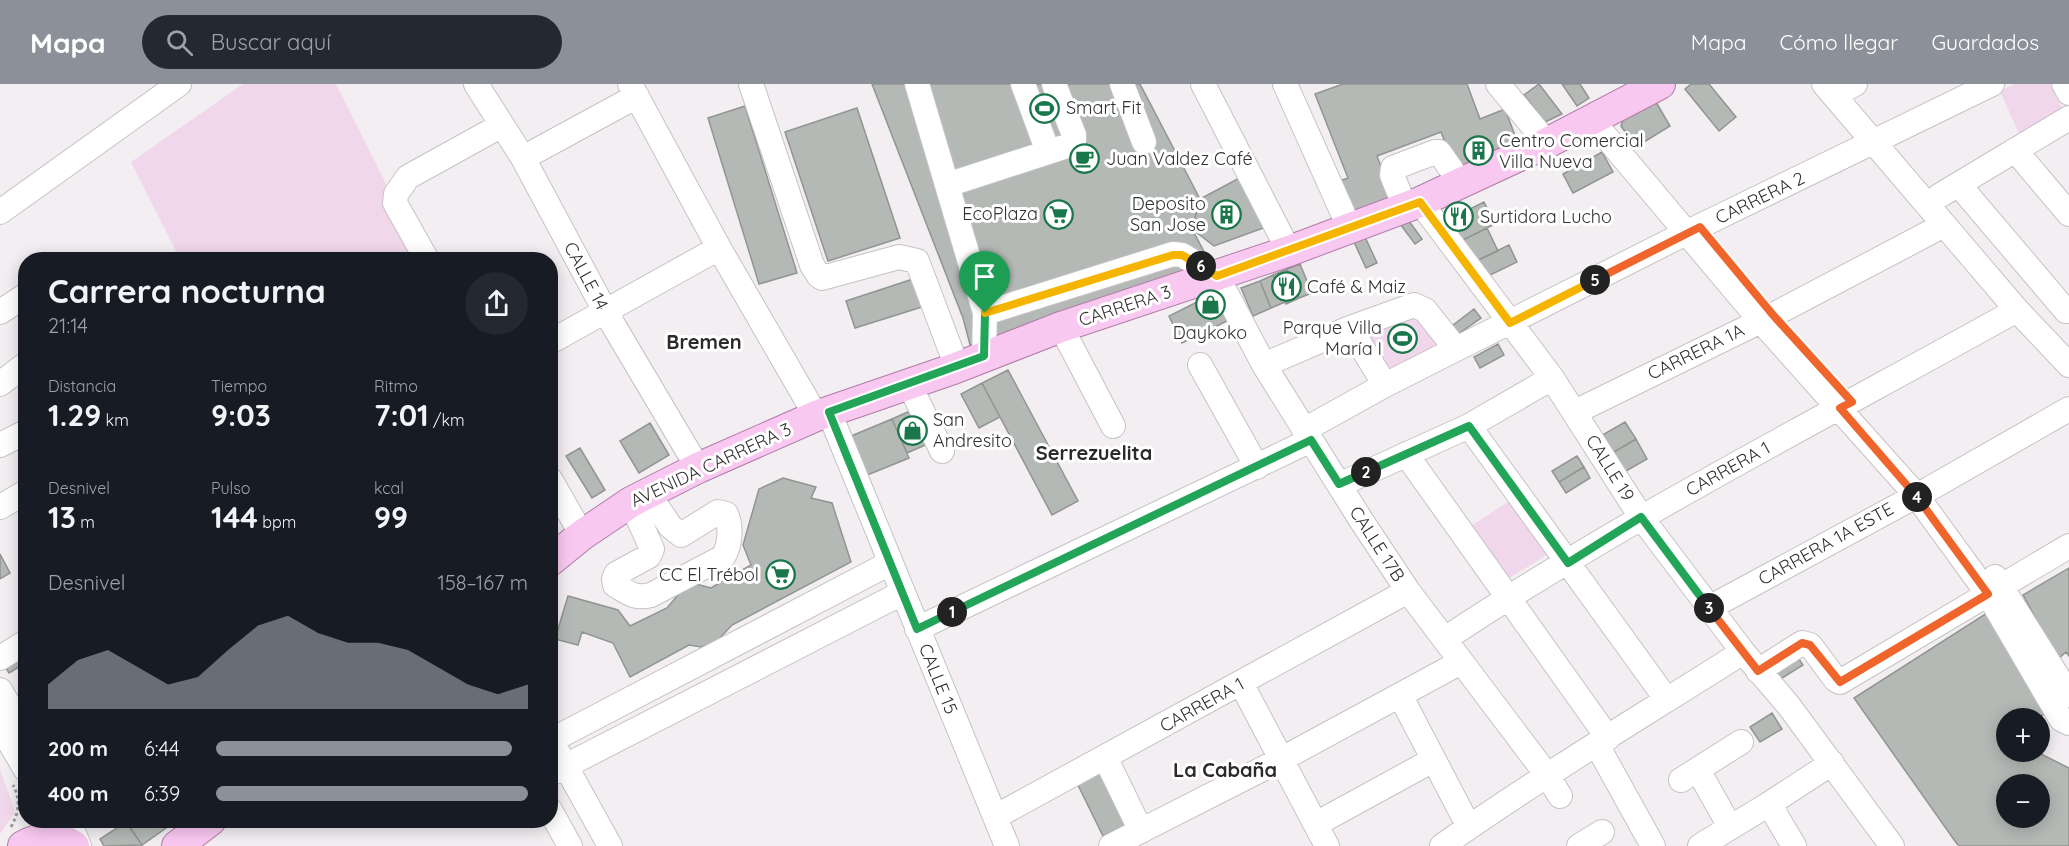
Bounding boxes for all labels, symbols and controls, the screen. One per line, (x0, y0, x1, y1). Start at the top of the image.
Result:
search box (142, 15, 562, 69)
text: Mapa (30, 25, 106, 60)
icon: search (163, 26, 196, 59)
text: Buscar aquí (211, 28, 331, 56)
text: Mapa (1691, 29, 1746, 55)
text: Cómo llegar (1779, 29, 1898, 55)
text: Guardados (1931, 29, 2039, 55)
sports icon: Smart Fit (1029, 92, 1061, 124)
place label: Smart Fit (1066, 96, 1142, 119)
place label: Centro Comercial Villa Nueva (1499, 129, 1644, 173)
building icon: Centro Comercial Villa Nueva (1462, 135, 1494, 167)
cafe icon: Juan Valdez Café (1069, 143, 1101, 175)
place label: Juan Valdez Café (1106, 147, 1253, 170)
street label: CARRERA 2 (1711, 166, 1808, 229)
place label: Deposito San Jose (1130, 192, 1206, 236)
supermarket icon: EcoPlaza (1043, 198, 1075, 230)
building icon: Deposito San Jose (1211, 198, 1243, 230)
restaurant icon: Surtidora Lucho (1443, 201, 1475, 233)
place label: EcoPlaza (962, 202, 1038, 225)
place label: Surtidora Lucho (1480, 205, 1612, 228)
street label: CALLE 14 (559, 238, 614, 314)
pin (959, 251, 1010, 313)
pin: 6 (1186, 251, 1216, 281)
text: 6 (1197, 256, 1205, 276)
icon: arrive (968, 260, 1001, 293)
pin: 5 (1580, 265, 1610, 295)
text: Carrera nocturna (48, 270, 326, 311)
text: 5 (1590, 270, 1600, 290)
restaurant icon: Café & Maiz (1270, 271, 1302, 303)
button: share (465, 272, 528, 335)
place label: Café & Maiz (1307, 275, 1406, 298)
street label: CARRERA 3 (1076, 280, 1174, 331)
shop icon: Daykoko (1194, 288, 1226, 320)
text: 21:14 (48, 313, 88, 338)
place label: Parque Villa María I (1283, 316, 1382, 360)
street label: CARRERA 1A (1644, 318, 1748, 385)
place label: Daykoko (1173, 321, 1247, 344)
sports icon: Parque Villa María I (1387, 322, 1419, 354)
district label: Bremen (666, 329, 742, 354)
text: Distancia (48, 376, 116, 396)
text: Tiempo (211, 376, 267, 396)
text: Ritmo (374, 376, 418, 396)
text: 1.29 (48, 396, 101, 434)
text: 9:03 (211, 396, 271, 434)
text: 7:01 (374, 396, 429, 434)
place label: San Andresito (933, 408, 1012, 452)
text: km (101, 410, 129, 430)
text: /km (429, 410, 465, 430)
shop icon: San Andresito (896, 414, 928, 446)
street label: AVENIDA CARRERA 3 (627, 417, 795, 512)
street label: CALLE 19 (1581, 430, 1640, 505)
street label: CARRERA 1 (1681, 436, 1774, 501)
district label: Serrezuelita (1036, 440, 1152, 465)
pin: 2 (1351, 457, 1381, 487)
text: 2 (1361, 462, 1371, 482)
text: Desnivel (48, 478, 110, 498)
text: Pulso (211, 478, 250, 498)
text: kcal (374, 478, 404, 498)
pin: 4 (1902, 482, 1932, 512)
text: 4 (1912, 487, 1922, 507)
street label: CARRERA 1A ESTE (1754, 497, 1897, 590)
text: 13 (48, 498, 76, 536)
text: 144 (211, 498, 258, 536)
text: 99 (374, 498, 408, 536)
street label: CALLE 17B (1345, 502, 1410, 586)
text: m (76, 512, 95, 532)
text: bpm (258, 512, 296, 532)
supermarket icon: CC El Trébol (764, 559, 796, 591)
place label: CC El Trébol (659, 563, 759, 586)
text: Desnivel (48, 570, 125, 595)
text: 158–167 m (438, 570, 528, 595)
pin: 3 (1694, 593, 1724, 623)
pin: 1 (937, 597, 967, 627)
text: 3 (1705, 598, 1713, 618)
text: 1 (949, 602, 955, 622)
street label: CALLE 15 (914, 640, 963, 718)
street label: CARRERA 1 (1155, 672, 1248, 737)
map controls (1996, 708, 2050, 828)
button: + (1996, 708, 2050, 762)
text: 200 m (48, 736, 108, 761)
text: 6:44 (144, 736, 180, 761)
district label: La Cabaña (1173, 757, 1277, 782)
button: − (1996, 774, 2050, 828)
text: 400 m (48, 781, 108, 806)
text: 6:39 (144, 781, 180, 806)

